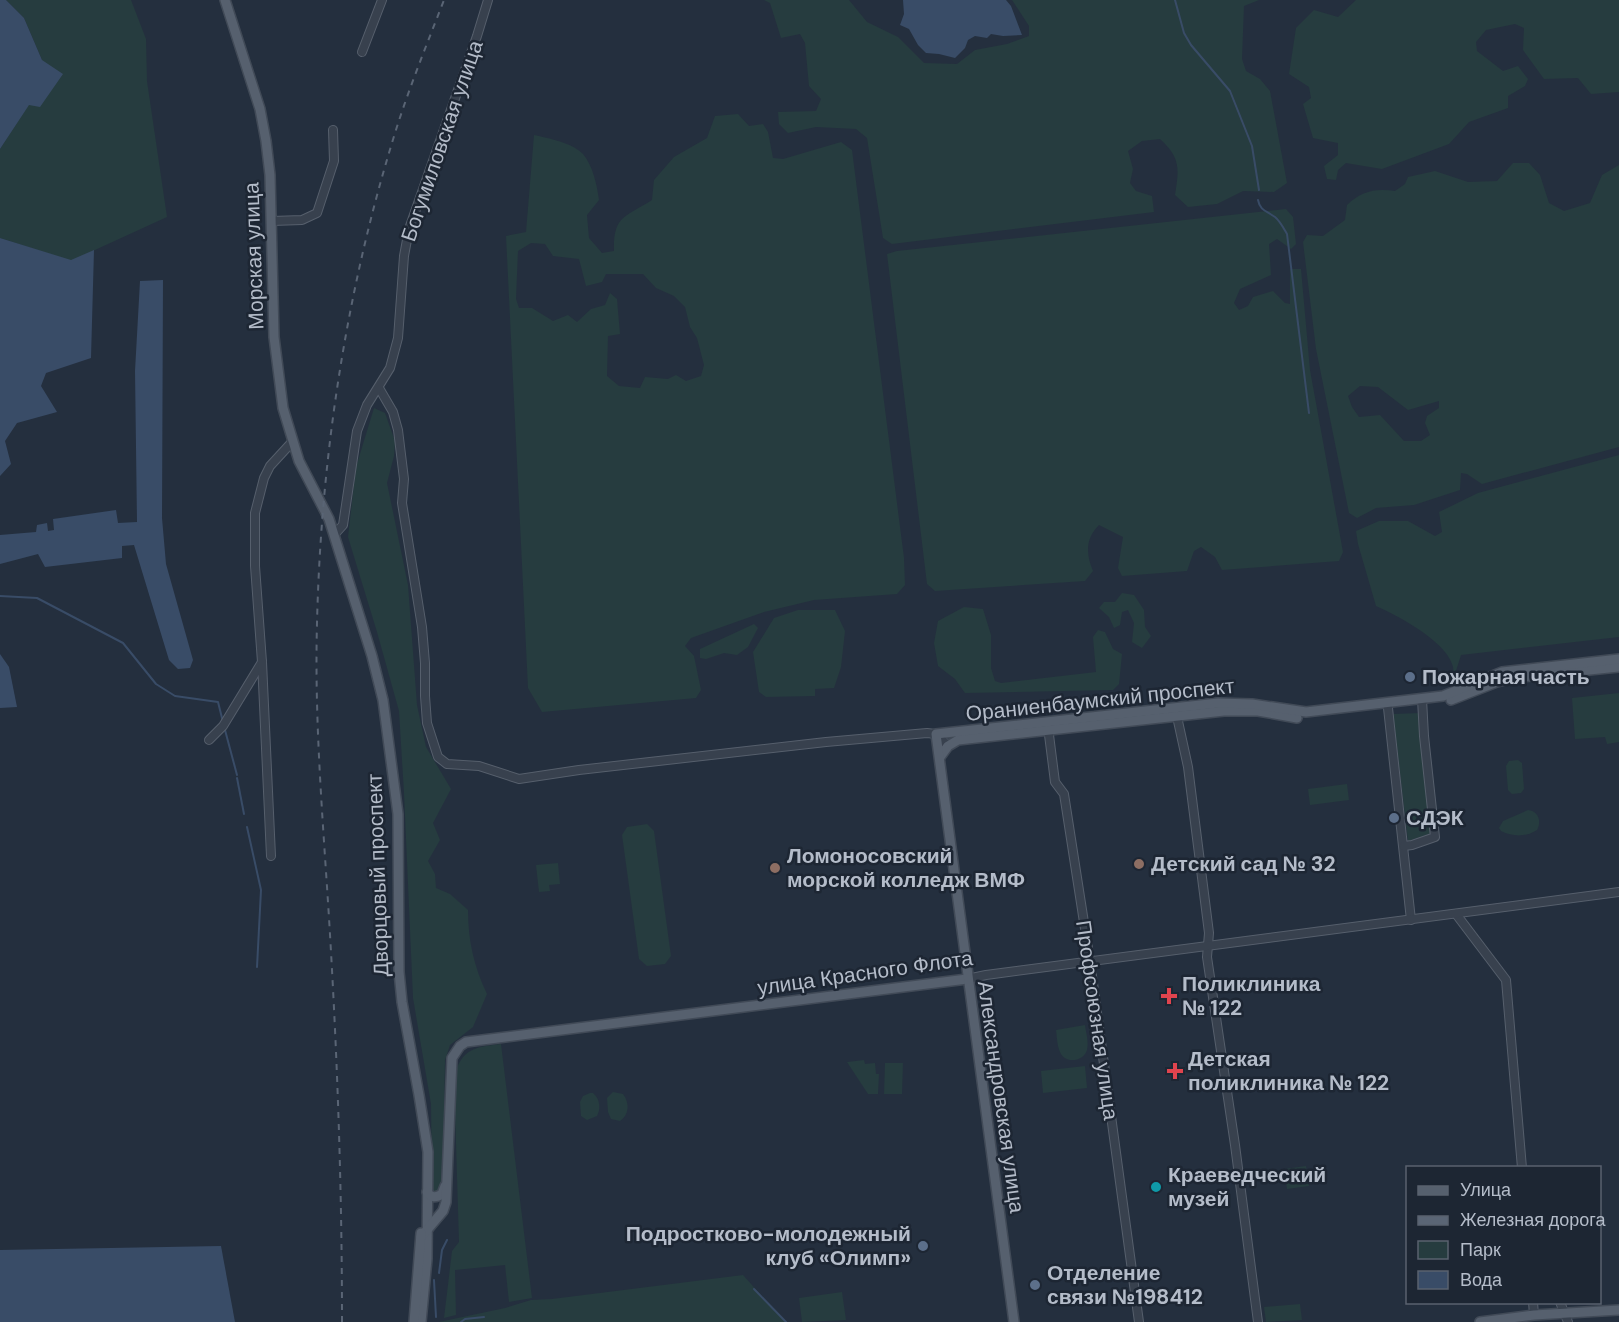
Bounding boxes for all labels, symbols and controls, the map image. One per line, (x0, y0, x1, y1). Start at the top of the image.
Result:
street label: Богумиловская улица (394, 36, 490, 245)
street label: Морская улица (237, 181, 271, 330)
place label: Пожарная часть (1422, 663, 1590, 691)
marker: Пожарная часть (1403, 670, 1417, 684)
street label: Ораниенбаумский проспект (964, 672, 1236, 728)
street label: Дворцовый проспект (360, 773, 396, 977)
place label: СДЭК (1406, 804, 1464, 832)
marker: СДЭК (1387, 811, 1401, 825)
place label: Ломоносовский морской колледж ВМФ (787, 842, 1025, 894)
place label: Детский сад № 32 (1151, 850, 1336, 878)
marker: Детский сад № 32 (1132, 857, 1146, 871)
marker: Ломоносовский морской колледж ВМФ (768, 861, 782, 875)
street label: Профсоюзная улица (1069, 918, 1125, 1122)
street label: улица Красного Флота (756, 944, 975, 1002)
place label: Поликлиника № 122 (1182, 970, 1321, 1022)
street label: Александровская улица (971, 979, 1031, 1215)
marker: Поликлиника № 122 (1160, 987, 1178, 1005)
place label: Детская поликлиника № 122 (1188, 1045, 1389, 1097)
marker: Детская поликлиника № 122 (1166, 1062, 1184, 1080)
place label: Краеведческий музей (1168, 1161, 1326, 1213)
legend (1406, 1166, 1601, 1304)
text: Улица (1460, 1178, 1512, 1202)
marker: Краеведческий музей (1149, 1180, 1163, 1194)
text: Железная дорога (1460, 1208, 1606, 1232)
place label: Подростково-молодежный клуб «Олимп» (626, 1220, 911, 1272)
text: Парк (1460, 1238, 1501, 1262)
marker: Подростково-молодежный клуб «Олимп» (916, 1239, 930, 1253)
place label: Отделение связи №198412 (1047, 1259, 1203, 1311)
text: Вода (1460, 1268, 1503, 1292)
marker: Отделение связи №198412 (1028, 1278, 1042, 1292)

